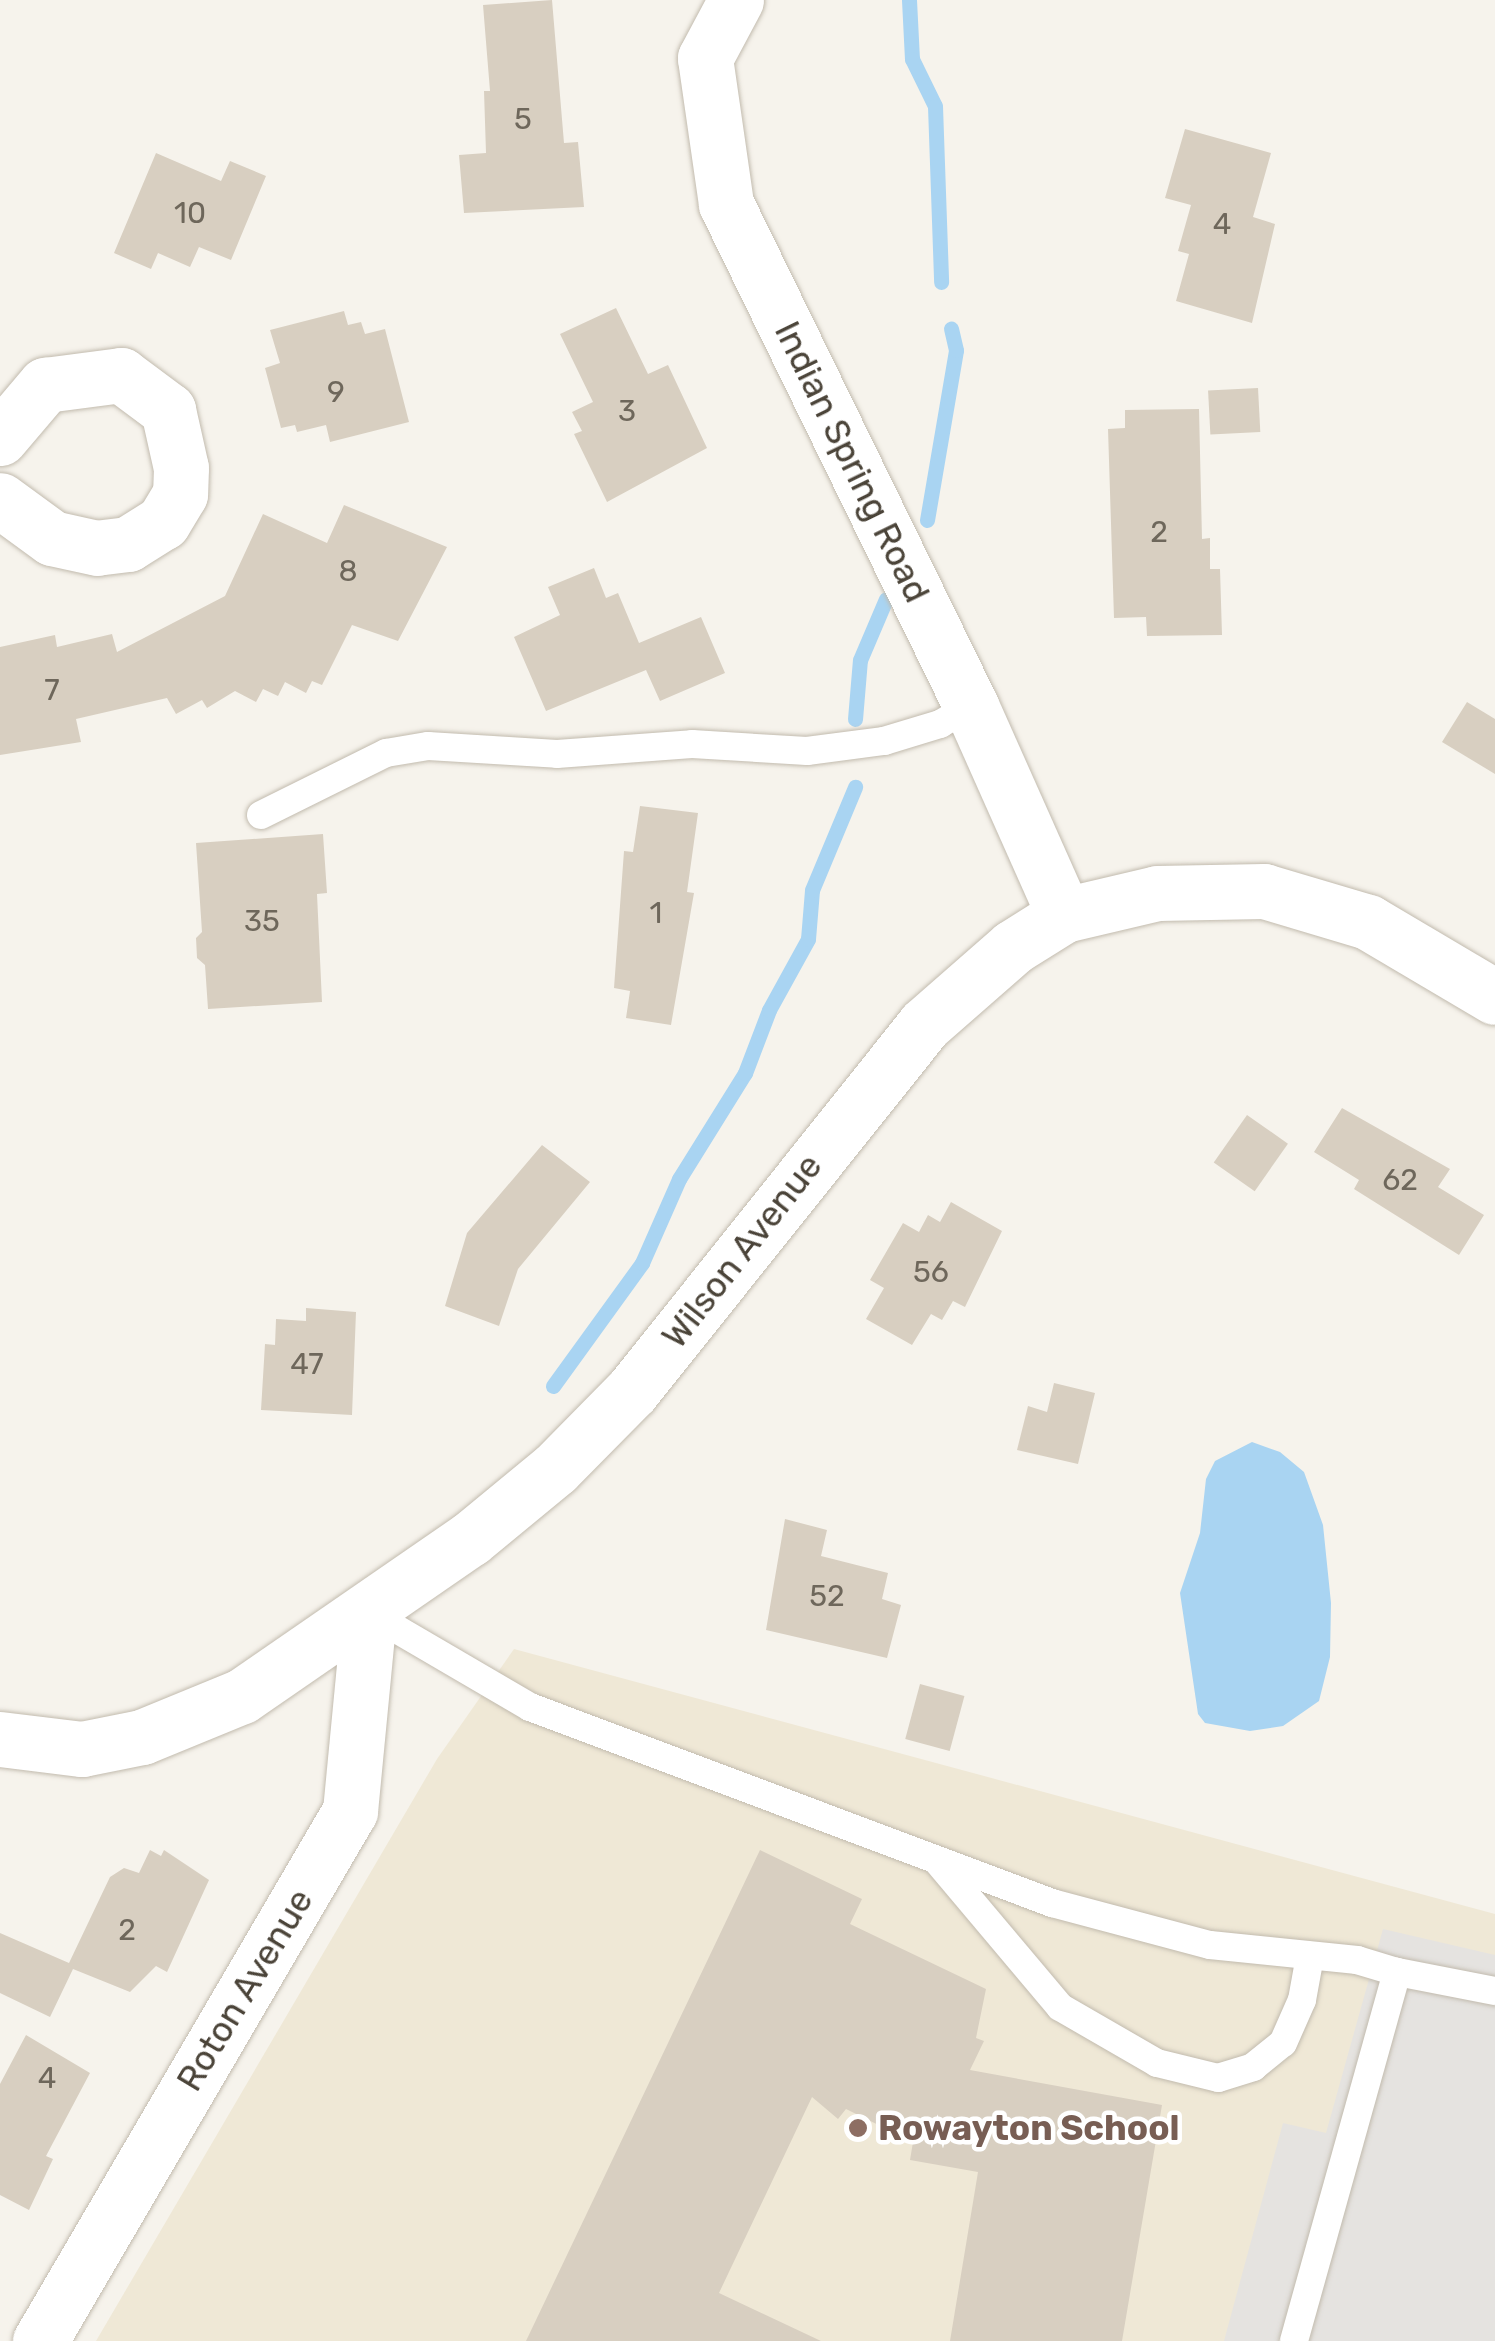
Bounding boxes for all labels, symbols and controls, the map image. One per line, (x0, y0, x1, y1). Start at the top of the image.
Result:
house number: 5 (514, 101, 532, 137)
house number: 10 (174, 195, 206, 231)
house number: 4 (1213, 206, 1231, 242)
street label: Indian Spring Road (766, 315, 938, 609)
house number: 9 (327, 374, 345, 410)
house number: 3 (618, 393, 636, 429)
house number: 2 (1150, 514, 1168, 550)
house number: 8 (338, 553, 358, 589)
house number: 7 (44, 672, 60, 708)
house number: 1 (650, 895, 662, 931)
house number: 35 (244, 903, 280, 939)
street label: Wilson Avenue (653, 1145, 831, 1357)
house number: 62 (1382, 1162, 1418, 1198)
house number: 56 (913, 1254, 949, 1290)
house number: 47 (290, 1346, 324, 1382)
house number: 52 (809, 1578, 845, 1614)
street label: Roton Avenue (168, 1881, 322, 2099)
house number: 2 (118, 1912, 136, 1948)
house number: 4 (38, 2060, 56, 2096)
place label: Rowayton School (878, 2107, 1180, 2149)
marker: Rowayton School (847, 2117, 869, 2139)

